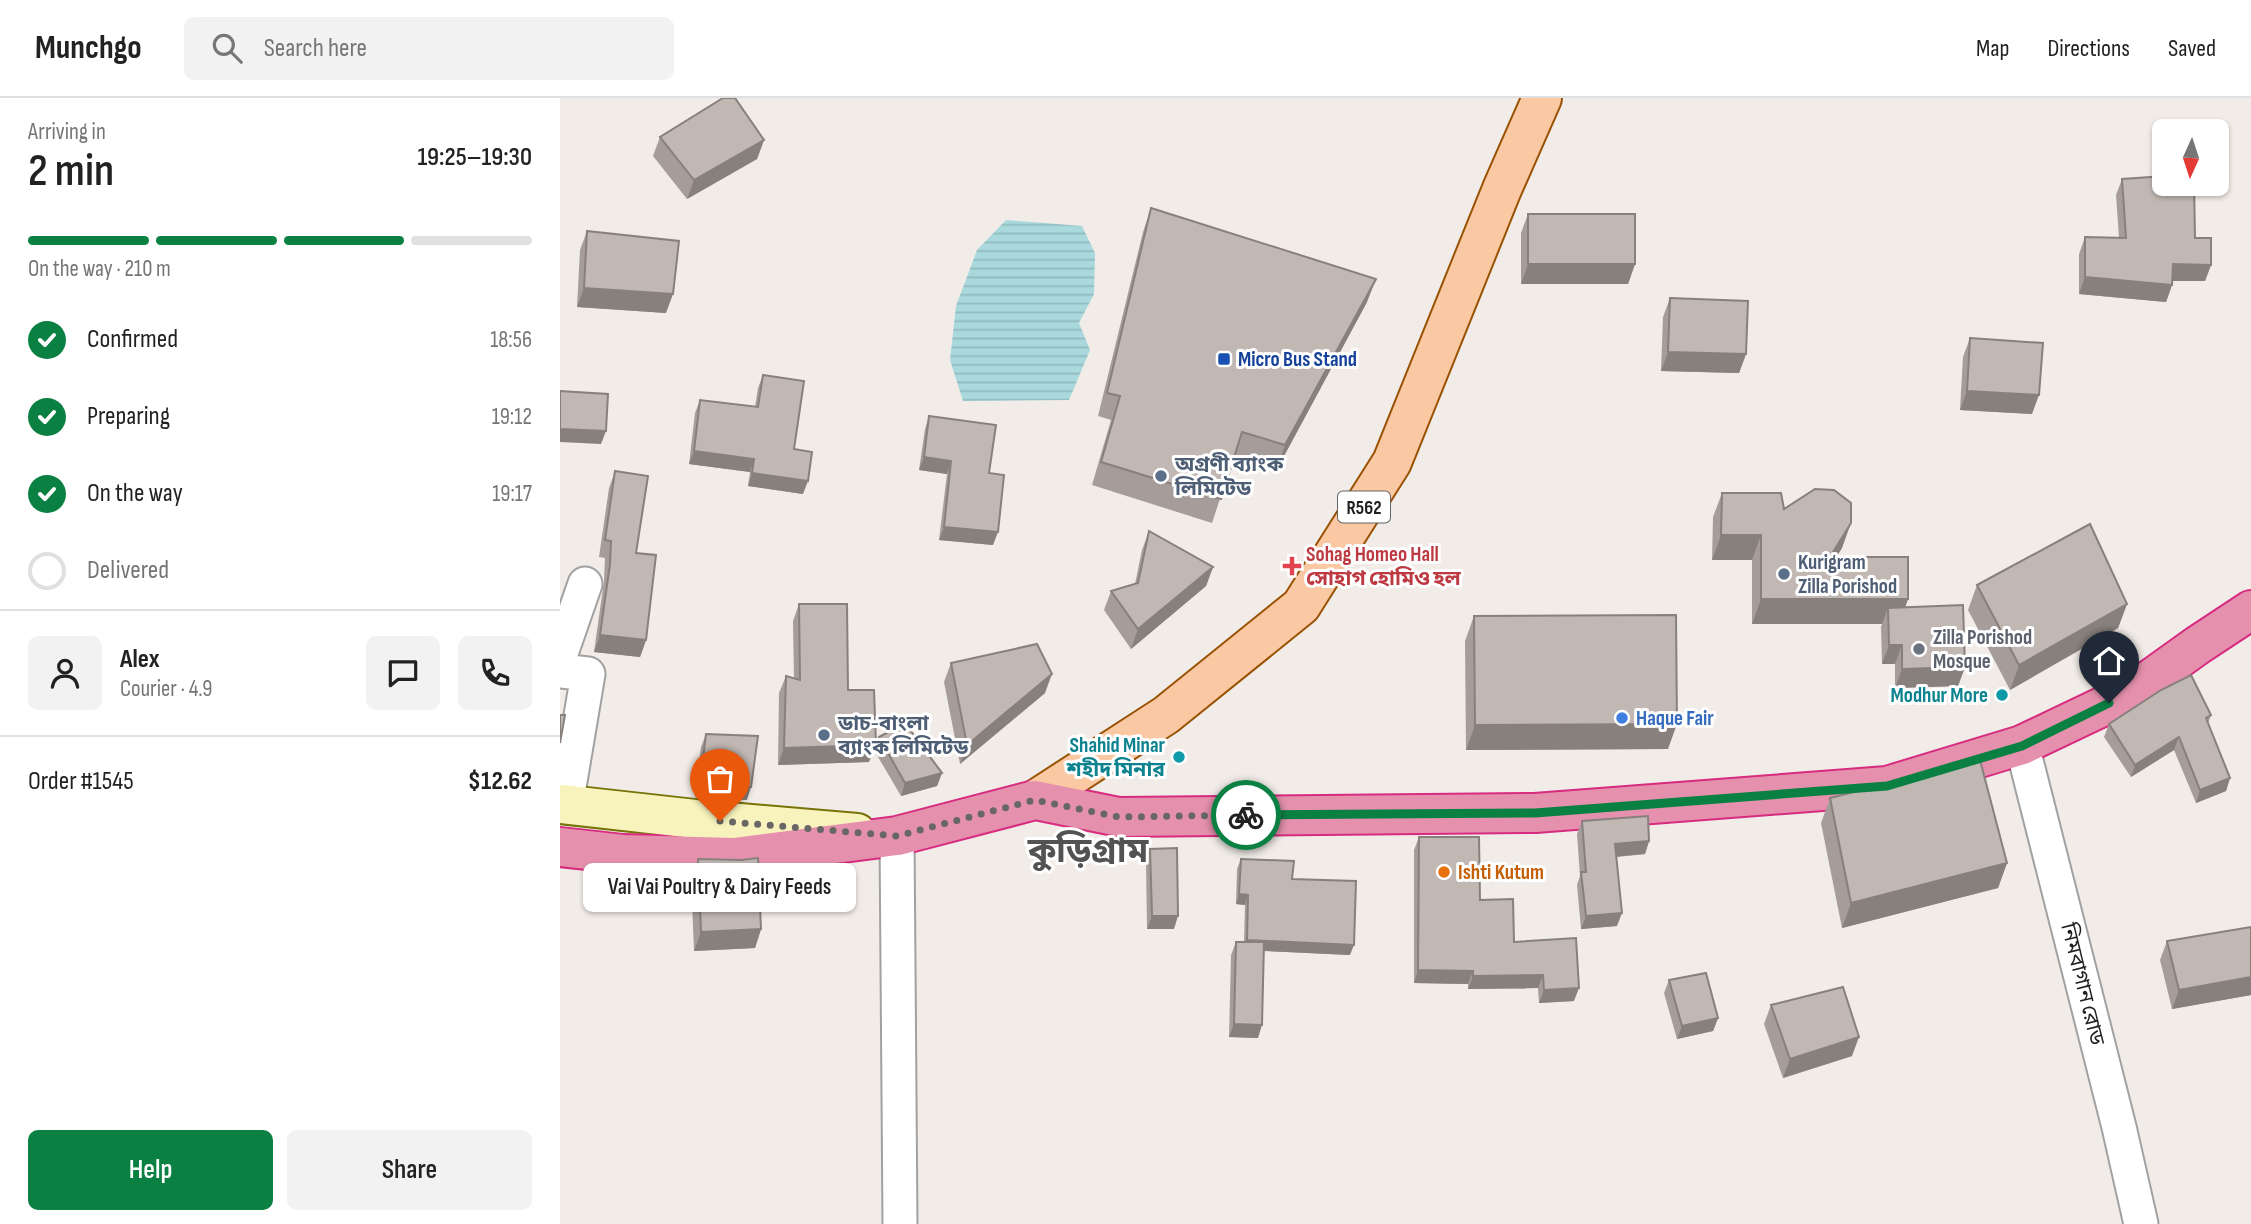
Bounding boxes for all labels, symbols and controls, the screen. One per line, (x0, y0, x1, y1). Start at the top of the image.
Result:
search box (184, 17, 674, 80)
text: Munchgo (35, 28, 142, 68)
icon: search (208, 29, 246, 67)
text: Search here (264, 33, 367, 64)
text: Map (1976, 34, 2009, 63)
text: Directions (2047, 34, 2130, 63)
text: Saved (2168, 34, 2216, 63)
text: Arriving in (28, 118, 106, 146)
north arrow (2152, 119, 2230, 196)
map controls (2152, 119, 2229, 196)
text: 19:25–19:30 (417, 142, 532, 173)
text: 2 min (28, 144, 114, 199)
text: On the way · 210 m (28, 255, 171, 283)
icon: check (28, 321, 66, 359)
text: Confirmed (87, 324, 178, 355)
text: 18:56 (490, 326, 532, 354)
place label: Micro Bus Stand (1238, 347, 1357, 372)
marker: Micro Bus Stand (1216, 351, 1232, 367)
icon: check (28, 398, 66, 436)
text: Preparing (87, 401, 170, 432)
text: 19:12 (492, 403, 532, 431)
place label: অগ্রণী ব্যাংক লিমিটেড (1174, 452, 1284, 501)
marker: অগ্রণী ব্যাংক লিমিটেড (1153, 468, 1169, 484)
icon: check (28, 475, 66, 513)
text: On the way (87, 478, 183, 509)
text: 19:17 (492, 480, 532, 508)
road number: R562 (1338, 492, 1390, 522)
place label: Sohag Homeo Hall সোহাগ হোমিও হল (1306, 542, 1462, 591)
place label: Kurigram Zilla Porishod (1798, 550, 1897, 599)
text: Delivered (87, 555, 169, 586)
marker: Sohag Homeo Hall সোহাগ হোমিও হল (1284, 558, 1300, 574)
marker: Kurigram Zilla Porishod (1776, 566, 1792, 582)
place label: Zilla Porishod Mosque (1933, 625, 2032, 674)
pin (2079, 631, 2139, 703)
button: person (28, 636, 102, 710)
button: chat (366, 636, 440, 710)
button: phone (458, 636, 532, 710)
marker: Zilla Porishod Mosque (1911, 641, 1927, 657)
icon: home (2090, 642, 2128, 680)
text: Alex (120, 644, 160, 675)
text: Courier · 4.9 (120, 675, 212, 703)
place label: Modhur More (1890, 683, 1988, 708)
marker: Modhur More (1994, 687, 2010, 703)
place label: Haque Fair (1636, 706, 1714, 731)
marker: Haque Fair (1614, 710, 1630, 726)
place label: ডাচ-বাংলা ব্যাংক লিমিটেড (837, 711, 969, 760)
marker: ডাচ-বাংলা ব্যাংক লিমিটেড (816, 727, 832, 743)
place label: Shahid Minar শহীদ মিনার (1066, 733, 1166, 782)
pin (690, 749, 750, 821)
marker: Shahid Minar শহীদ মিনার (1171, 749, 1187, 765)
icon: bag (701, 760, 739, 798)
text: Order #1545 (28, 766, 134, 797)
text: $12.62 (468, 766, 532, 797)
courier (1211, 780, 1281, 850)
icon: bike (1227, 796, 1265, 834)
district label: কুড়িগ্রাম (1027, 830, 1150, 873)
place label: Ishti Kutum (1458, 860, 1544, 885)
callout: Vai Vai Poultry & Dairy Feeds (584, 863, 856, 912)
marker: Ishti Kutum (1436, 864, 1452, 880)
text: Vai Vai Poultry & Dairy Feeds (608, 873, 831, 901)
street label: নিমবাগান রোড (2055, 920, 2110, 1049)
button: Help (28, 1130, 273, 1210)
button: Share (287, 1130, 532, 1210)

